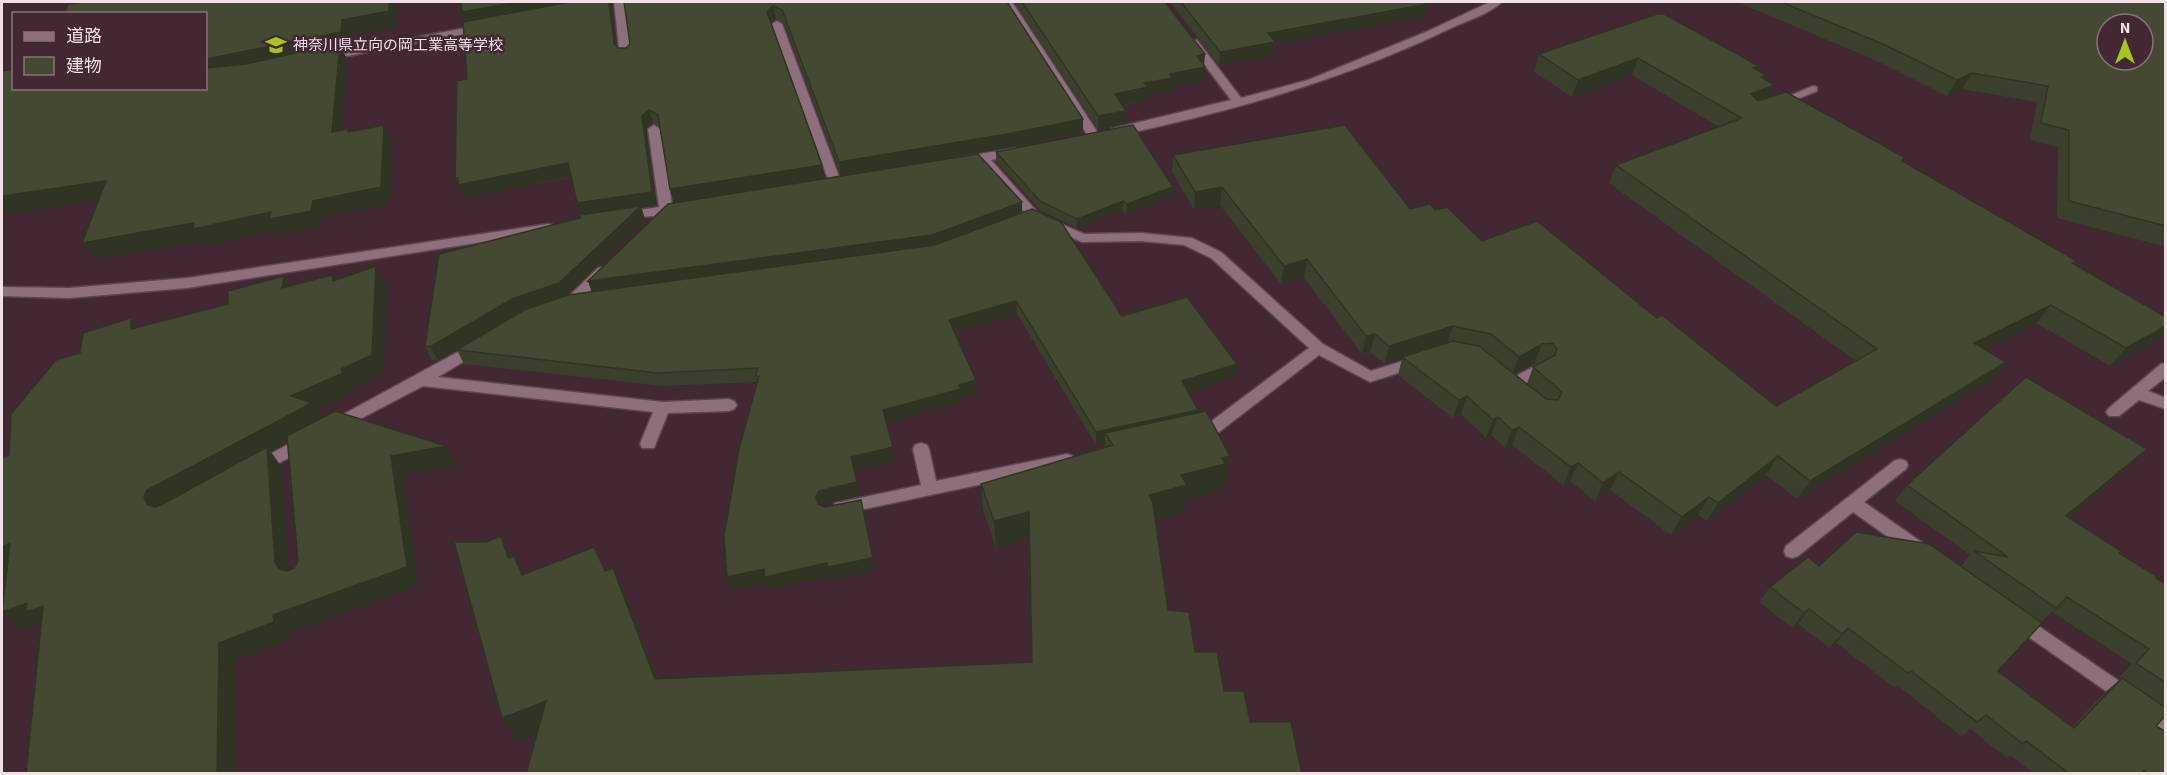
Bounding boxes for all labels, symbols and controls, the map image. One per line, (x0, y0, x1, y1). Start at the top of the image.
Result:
legend (12, 12, 207, 90)
north arrow (2095, 12, 2155, 72)
text: N (2120, 17, 2130, 39)
text: 道路 (66, 24, 102, 49)
school or university icon: 神奈川県立向の岡工業高等学校 (264, 33, 288, 57)
place label: 神奈川県立向の岡工業高等学校 (293, 35, 503, 56)
text: 建物 (66, 54, 102, 79)

